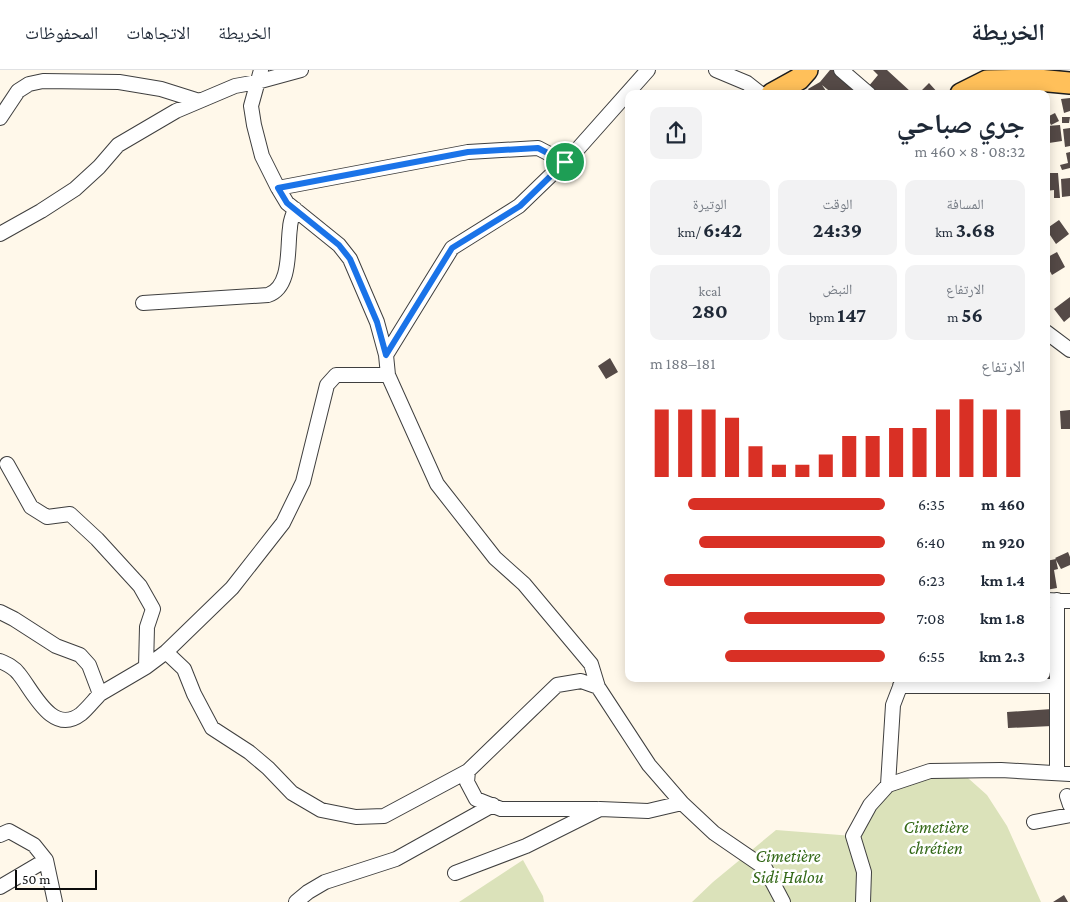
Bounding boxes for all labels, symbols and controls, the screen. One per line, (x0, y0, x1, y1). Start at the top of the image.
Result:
text: الخريطة (971, 18, 1045, 45)
text: المحفوظات (25, 23, 98, 43)
text: الاتجاهات (126, 23, 190, 43)
text: الخريطة (218, 23, 271, 43)
button: share (650, 107, 702, 159)
text: جري صباحي (897, 108, 1025, 139)
pin (544, 141, 586, 183)
text: 08:32 · 8 × 460 m (914, 143, 1025, 160)
icon: arrive (551, 148, 579, 176)
text: الوتيرة (693, 196, 727, 212)
text: الوقت (822, 196, 853, 212)
text: المسافة (947, 196, 984, 212)
text: 6:42 (703, 218, 742, 242)
text: 24:39 (813, 218, 862, 242)
text: 3.68 (956, 218, 995, 242)
text: /km (677, 224, 703, 240)
text: km (935, 224, 956, 240)
text: النبض (823, 281, 852, 297)
text: الارتفاع (946, 281, 984, 297)
text: kcal (699, 283, 721, 299)
text: 280 (692, 299, 728, 323)
text: 147 (837, 303, 866, 327)
text: 56 (961, 303, 983, 327)
text: bpm (809, 309, 837, 325)
text: m (947, 309, 961, 325)
text: 181–188 m (650, 355, 715, 372)
text: الارتفاع (981, 358, 1025, 375)
text: 6:35 (918, 496, 945, 513)
text: 460 m (981, 496, 1025, 513)
text: 6:40 (916, 534, 945, 551)
text: 920 m (982, 534, 1025, 551)
text: 6:23 (918, 572, 945, 589)
text: 1.4 km (981, 572, 1025, 589)
text: 7:08 (917, 610, 945, 627)
text: 1.8 km (980, 610, 1025, 627)
text: 6:55 (918, 648, 945, 665)
text: 2.3 km (979, 648, 1025, 665)
park label: Cimetière chrétien (903, 817, 969, 858)
park label: Cimetière Sidi Halou (752, 846, 824, 887)
scale bar (15, 867, 98, 890)
text: 50 m (22, 871, 50, 887)

